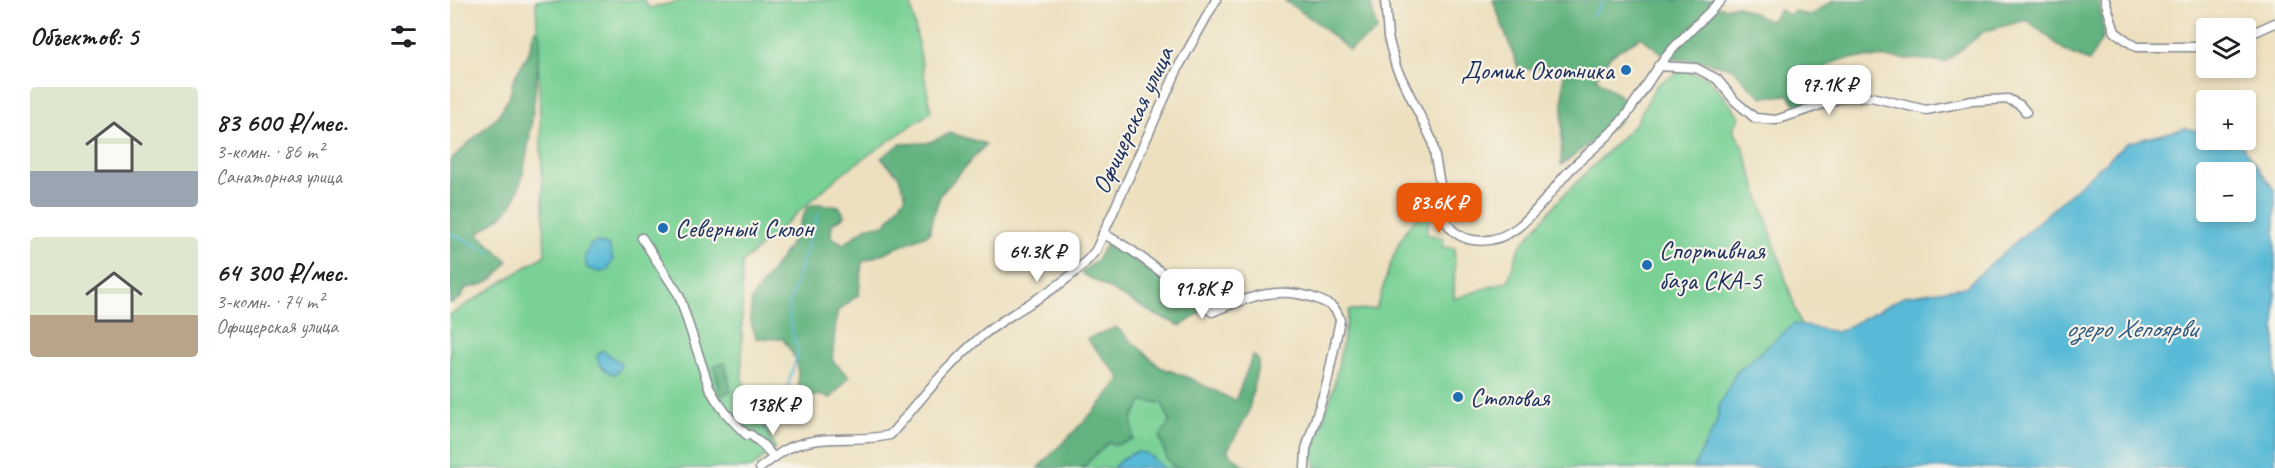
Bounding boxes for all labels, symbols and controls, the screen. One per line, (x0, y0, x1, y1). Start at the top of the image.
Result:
map controls (2196, 18, 2256, 222)
button: layers (2196, 18, 2256, 78)
text: Объектов: 5 (30, 20, 138, 53)
icon: filters (387, 20, 420, 53)
street label: Офицерская улица (1084, 40, 1182, 199)
place label: Домик Охотника (1461, 54, 1616, 87)
marker: Домик Охотника (1619, 63, 1633, 77)
pin: 97.1K ₽ (1774, 65, 1884, 116)
text: 97.1K ₽ (1801, 72, 1857, 97)
button: + (2196, 90, 2256, 150)
text: 83 600 ₽/мес. (216, 106, 347, 139)
icon: home (78, 111, 150, 183)
text: 3-комн. · 86 m² (216, 139, 324, 164)
button: − (2196, 162, 2256, 222)
text: Санаторная улица (216, 164, 342, 189)
pin: 83.6K ₽ (1384, 183, 1494, 234)
text: 83.6K ₽ (1411, 190, 1467, 215)
place label: Северный Склон (675, 212, 816, 245)
marker: Северный Склон (656, 221, 670, 235)
pin: 64.3K ₽ (982, 232, 1092, 283)
place label: Спортивная база СКА-5 (1659, 234, 1767, 297)
text: 64.3K ₽ (1009, 239, 1065, 264)
text: 64 300 ₽/мес. (216, 256, 347, 289)
marker: Спортивная база СКА-5 (1640, 258, 1654, 272)
icon: home (78, 261, 150, 333)
pin: 91.8K ₽ (1147, 269, 1257, 320)
text: 91.8K ₽ (1174, 276, 1230, 301)
text: 3-комн. · 74 m² (216, 289, 324, 314)
water label: озеро Хепоярви (2065, 311, 2201, 346)
text: Офицерская улица (216, 314, 338, 339)
place label: Столовая (1470, 381, 1551, 414)
pin: 138K ₽ (724, 385, 822, 436)
marker: Столовая (1451, 390, 1465, 404)
text: 138K ₽ (747, 392, 799, 417)

